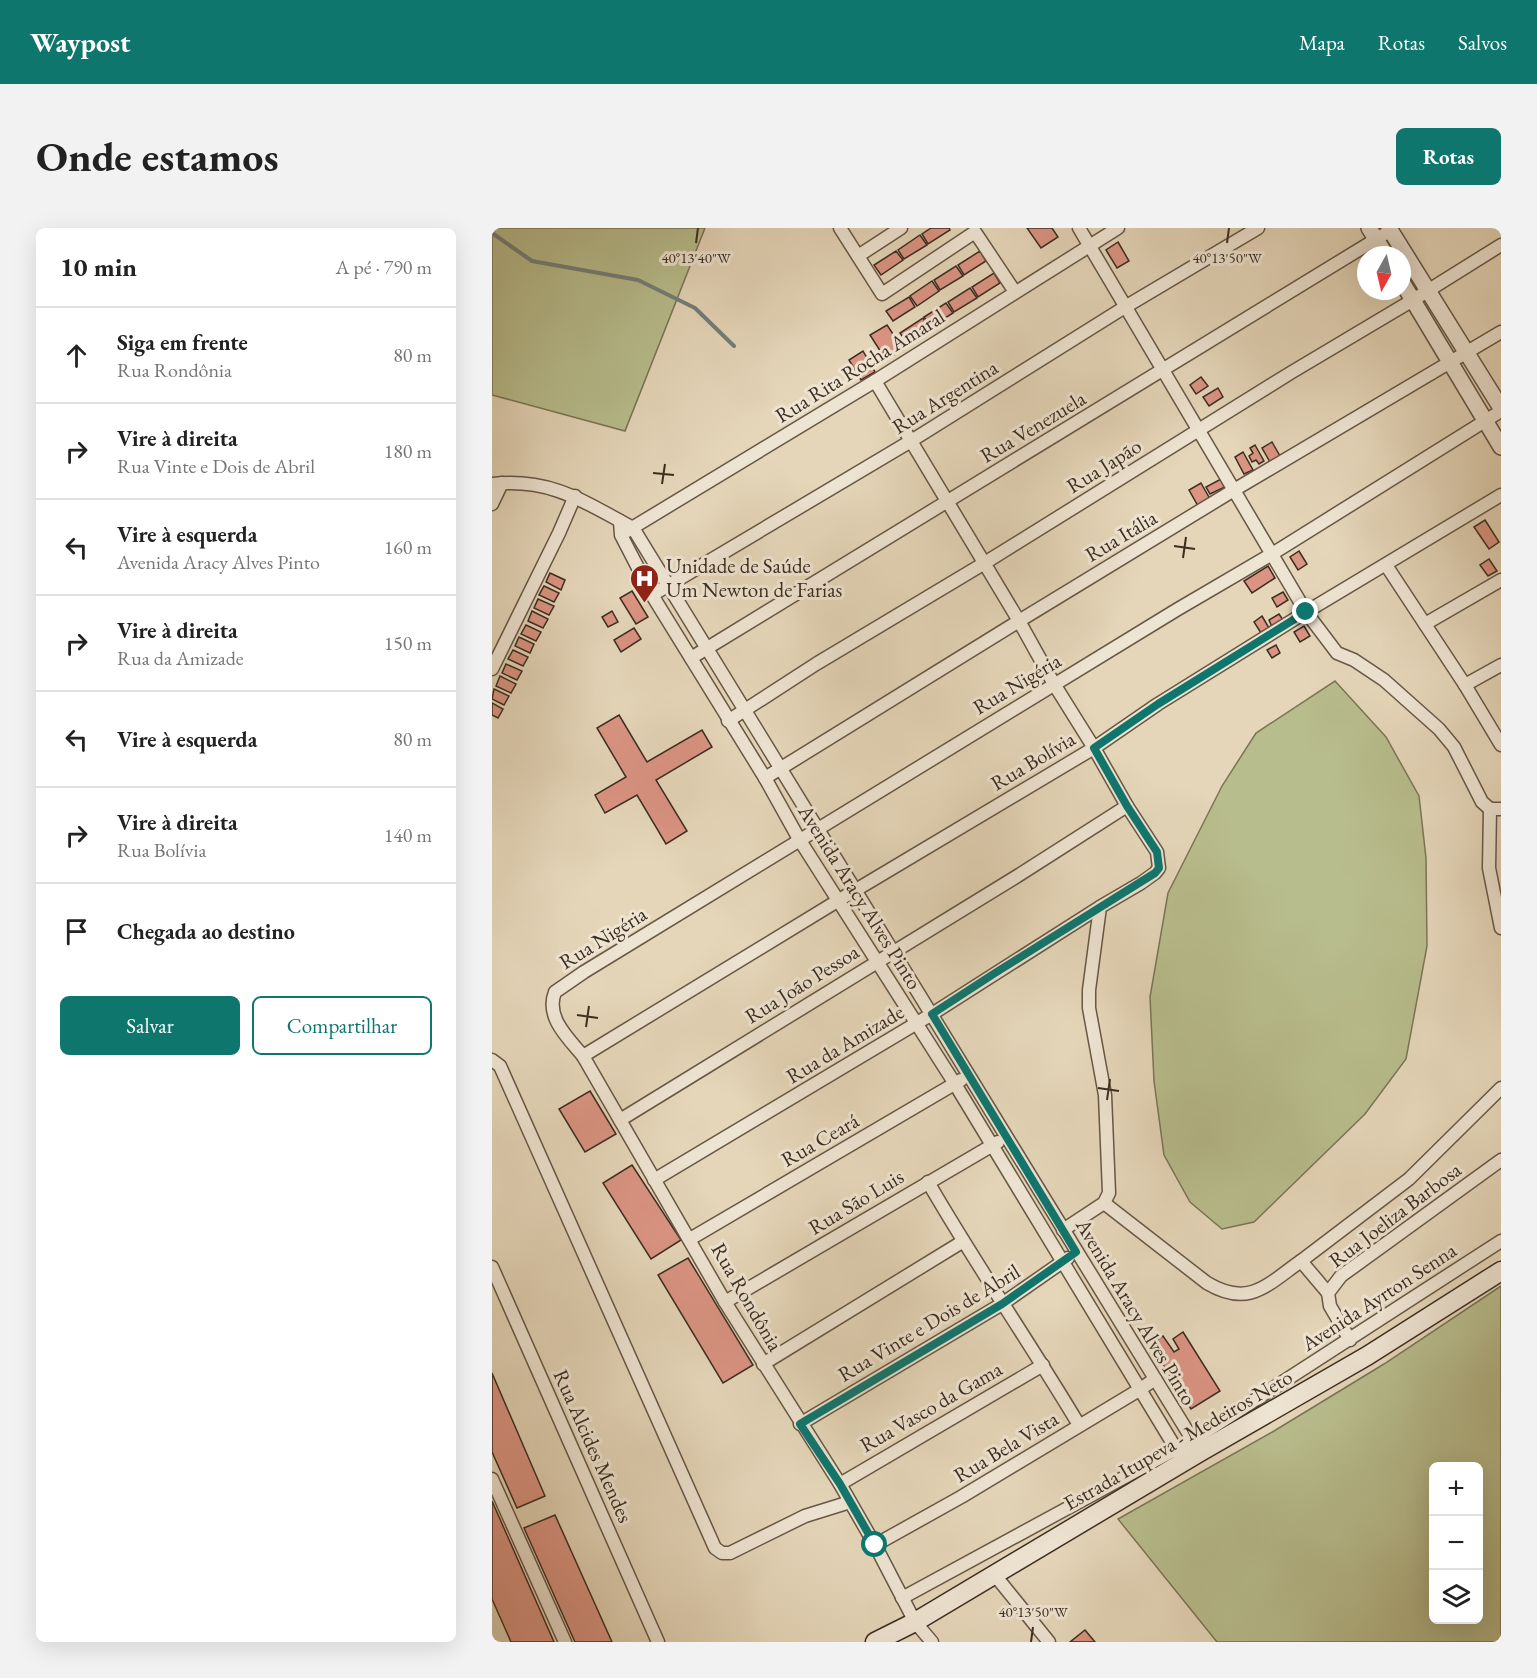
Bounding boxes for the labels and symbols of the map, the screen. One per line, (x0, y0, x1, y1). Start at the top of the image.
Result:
north arrow (1357, 246, 1411, 300)
text: 40°13'40"W (661, 248, 731, 267)
text: 40°13'50"W (1192, 248, 1262, 267)
street label: Rua Rita Rocha Amaral (770, 302, 950, 429)
street label: Rua Argentina (887, 353, 1003, 440)
street label: Rua Venezuela (975, 384, 1091, 469)
street label: Rua Japão (1061, 432, 1146, 499)
street label: Rua Itália (1080, 503, 1162, 568)
place label: Unidade de Saúde Um Newton de Farias (666, 552, 843, 603)
hospital icon: Unidade de Saúde Um Newton de Farias (629, 562, 661, 604)
route end (1292, 598, 1318, 624)
street label: Rua Nigéria (968, 646, 1066, 720)
street label: Rua Bolívia (986, 724, 1080, 796)
street label: Avenida Aracy Alves Pinto (792, 798, 928, 994)
street label: Rua Nigéria (554, 900, 652, 975)
street label: Rua João Pessoa (740, 938, 864, 1029)
street label: Rua da Amizade (781, 998, 909, 1089)
street label: Rua Ceará (776, 1106, 864, 1173)
street label: Rua Joeliza Barbosa (1323, 1156, 1467, 1273)
street label: Rua São Luis (803, 1162, 909, 1241)
street label: Avenida Aracy Alves Pinto (1069, 1213, 1203, 1410)
street label: Avenida Ayrton Senna (1295, 1236, 1462, 1357)
street label: Rua Rondônia (706, 1238, 790, 1356)
street label: Rua Vinte e Dois de Abril (833, 1257, 1025, 1388)
street label: Rua Vasco da Gama (855, 1355, 1007, 1458)
street label: Estrada Itupeva - Medeiros Neto (1059, 1363, 1297, 1516)
street label: Rua Alcides Mendes (548, 1365, 639, 1527)
street label: Rua Bela Vista (948, 1404, 1064, 1488)
route start (861, 1531, 887, 1557)
text: 40°13'50"W (998, 1602, 1068, 1621)

